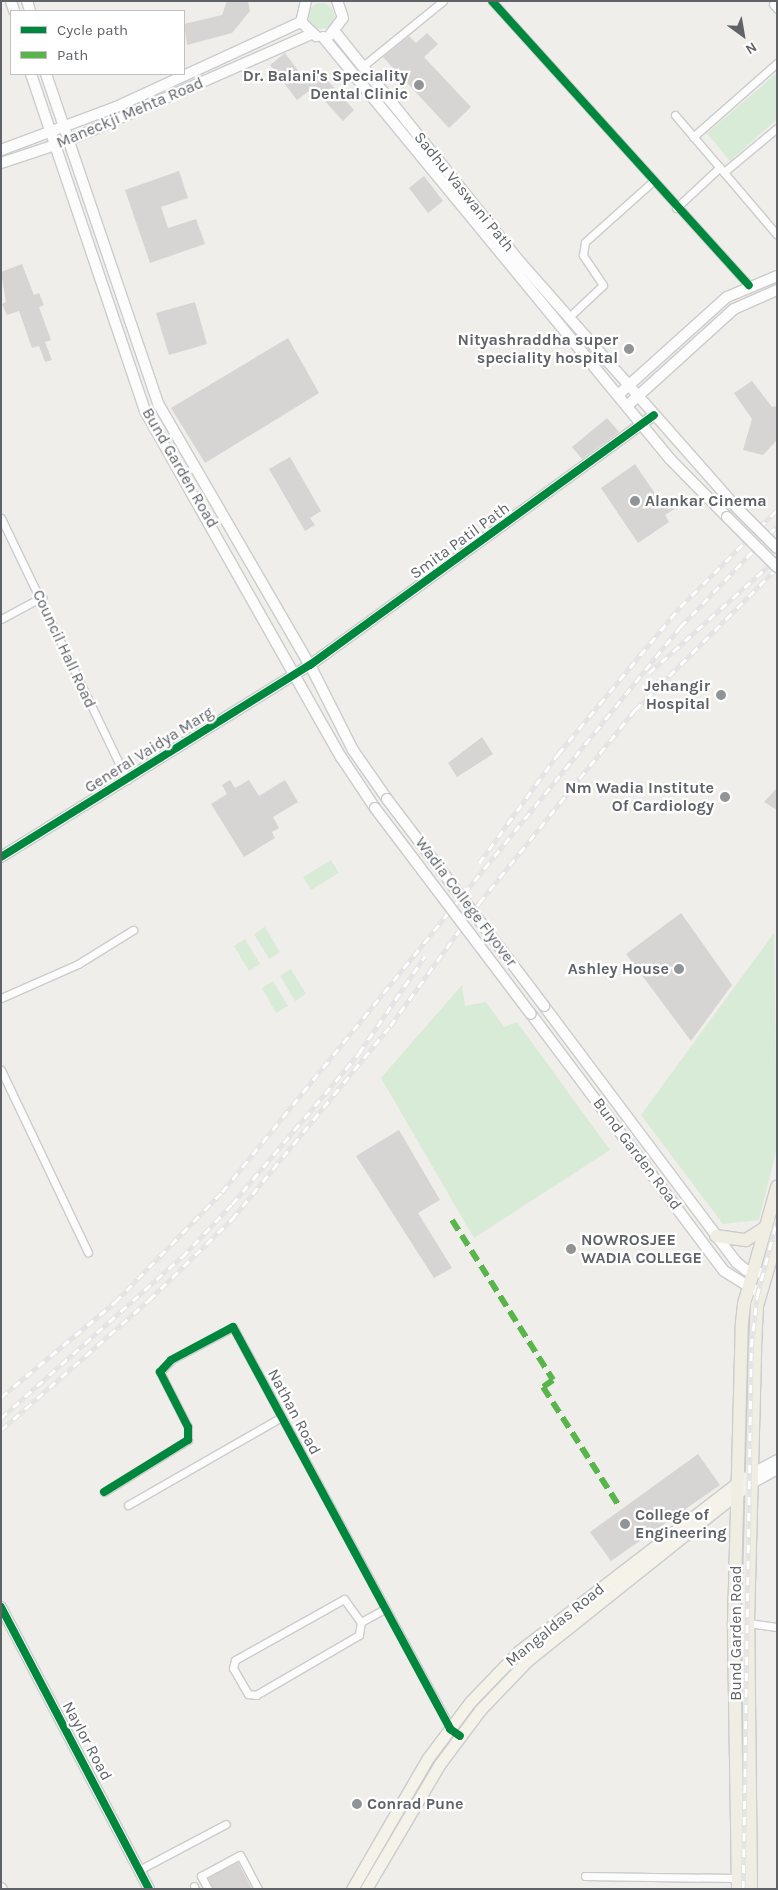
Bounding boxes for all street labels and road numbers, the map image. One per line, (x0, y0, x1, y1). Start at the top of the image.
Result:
street label: Maneckji Mehta Road (54, 73, 206, 153)
street label: Sadhu Vaswani Path (410, 128, 518, 256)
street label: Bund Garden Road (138, 405, 222, 531)
street label: Smita Patil Path (407, 499, 513, 583)
street label: Council Hall Road (28, 587, 100, 711)
street label: General Vaidya Marg (81, 703, 217, 797)
street label: Wadia College Flyover (411, 833, 521, 971)
street label: Bund Garden Road (589, 1094, 685, 1214)
street label: Nathan Road (263, 1366, 325, 1458)
street label: Bund Garden Road (726, 1565, 746, 1701)
street label: Mangaldas Road (502, 1579, 608, 1671)
street label: Naylor Road (58, 1698, 116, 1784)

